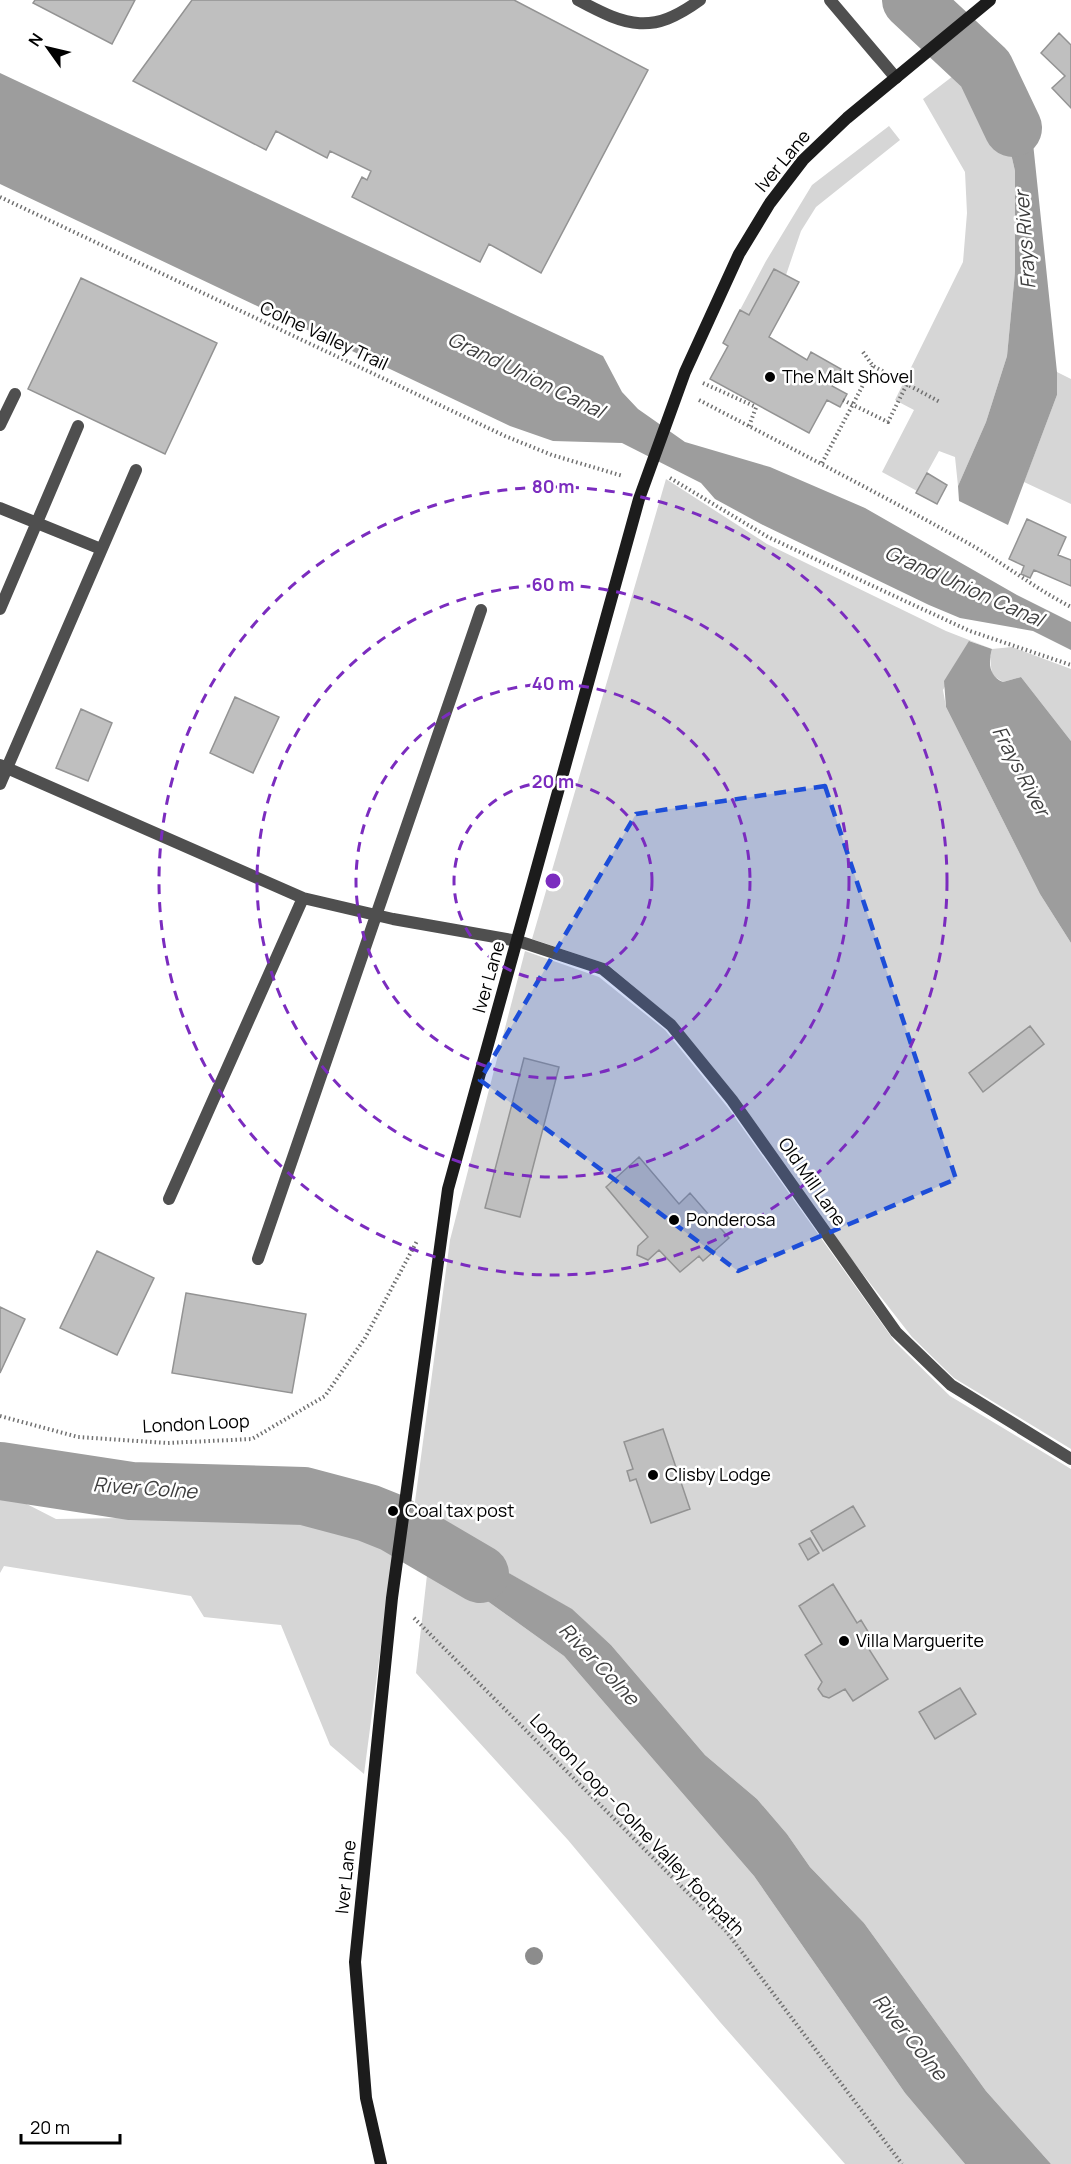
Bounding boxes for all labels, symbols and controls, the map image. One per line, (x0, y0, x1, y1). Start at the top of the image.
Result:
north arrow (18, 18, 78, 78)
text: N (23, 29, 48, 51)
street label: Iver Lane (749, 124, 815, 196)
water label: Frays River (1007, 187, 1041, 290)
street label: Colne Valley Trail (256, 295, 392, 375)
water label: Grand Union Canal (443, 325, 611, 425)
place label: The Malt Shovel (782, 364, 913, 388)
marker: The Malt Shovel (763, 370, 777, 384)
text: 80 m (532, 474, 574, 498)
water label: Grand Union Canal (881, 538, 1050, 634)
text: 60 m (532, 572, 574, 596)
text: 40 m (532, 671, 574, 695)
water label: Frays River (986, 721, 1058, 823)
text: 20 m (532, 769, 574, 793)
centre of rings (543, 871, 563, 891)
street label: Iver Lane (466, 938, 510, 1016)
street label: Old Mill Lane (773, 1132, 852, 1231)
place label: Ponderosa (686, 1207, 776, 1231)
marker: Ponderosa (667, 1213, 681, 1227)
street label: London Loop (142, 1408, 250, 1438)
place label: Clisby Lodge (665, 1462, 771, 1486)
marker: Clisby Lodge (646, 1468, 660, 1482)
water label: River Colne (92, 1470, 199, 1505)
place label: Coal tax post (405, 1498, 515, 1522)
marker: Coal tax post (386, 1504, 400, 1518)
water label: River Colne (553, 1617, 646, 1711)
place label: Villa Marguerite (856, 1628, 984, 1652)
marker: Villa Marguerite (837, 1634, 851, 1648)
street label: London Loop - Colne Valley footpath (525, 1708, 750, 1940)
street label: Iver Lane (329, 1839, 361, 1915)
water label: River Colne (867, 1988, 955, 2087)
scale bar (21, 2107, 120, 2145)
text: 20 m (30, 2115, 70, 2139)

